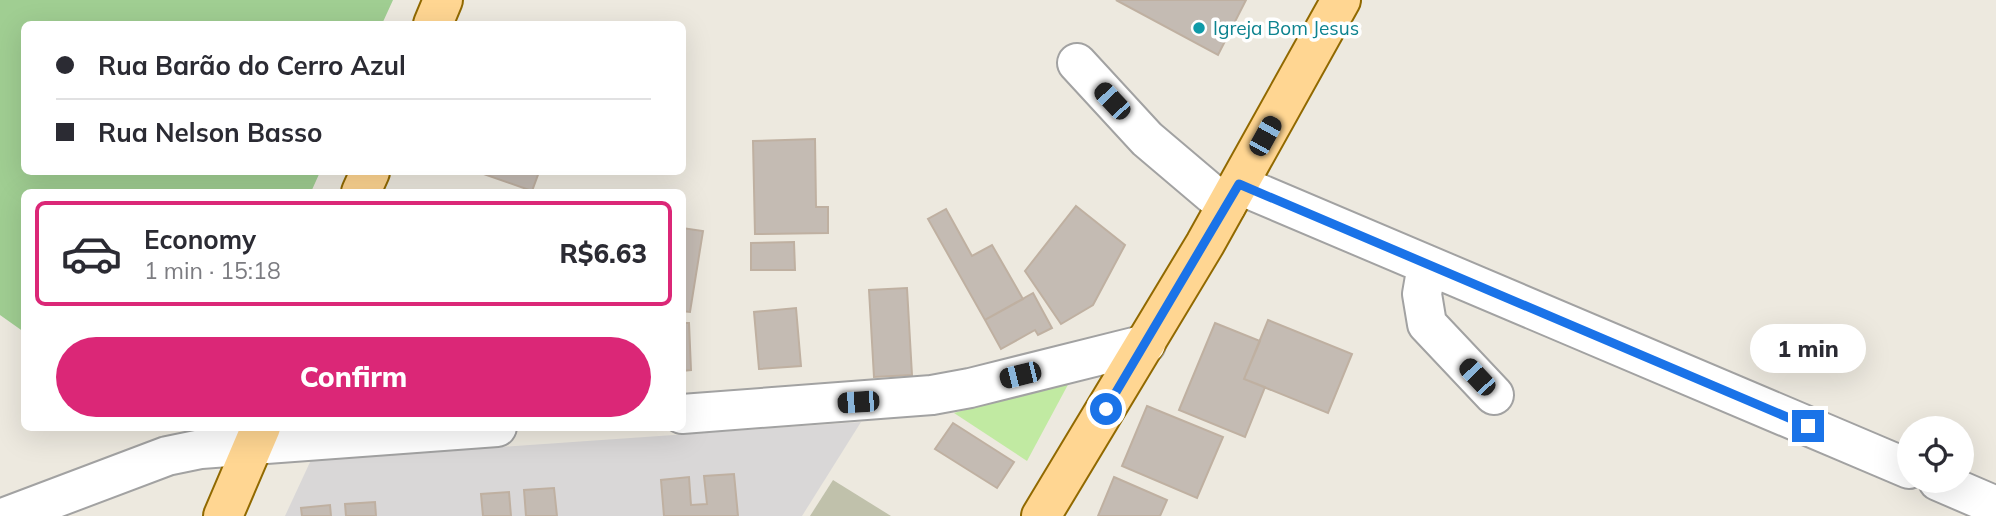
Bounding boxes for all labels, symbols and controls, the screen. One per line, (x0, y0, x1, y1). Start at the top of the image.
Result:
place label: Igreja Bom Jesus (1213, 16, 1359, 40)
marker: Igreja Bom Jesus (1191, 20, 1207, 36)
text: Rua Barão do Cerro Azul (98, 49, 406, 82)
car (1090, 78, 1135, 124)
car (1246, 113, 1285, 159)
text: Rua Nelson Basso (98, 116, 322, 149)
icon: car (60, 222, 123, 285)
text: Economy (144, 223, 256, 256)
text: R$6.63 (559, 237, 647, 270)
text: 1 min · 15:18 (144, 256, 281, 285)
callout: 1 min (1750, 324, 1866, 374)
text: 1 min (1777, 334, 1839, 363)
button: Confirm (56, 337, 651, 417)
car (1455, 354, 1500, 400)
car (998, 360, 1043, 390)
car (837, 390, 880, 414)
route start (1090, 393, 1122, 425)
route end (1792, 410, 1824, 442)
map controls (1897, 416, 1974, 493)
button: locate (1897, 416, 1974, 493)

